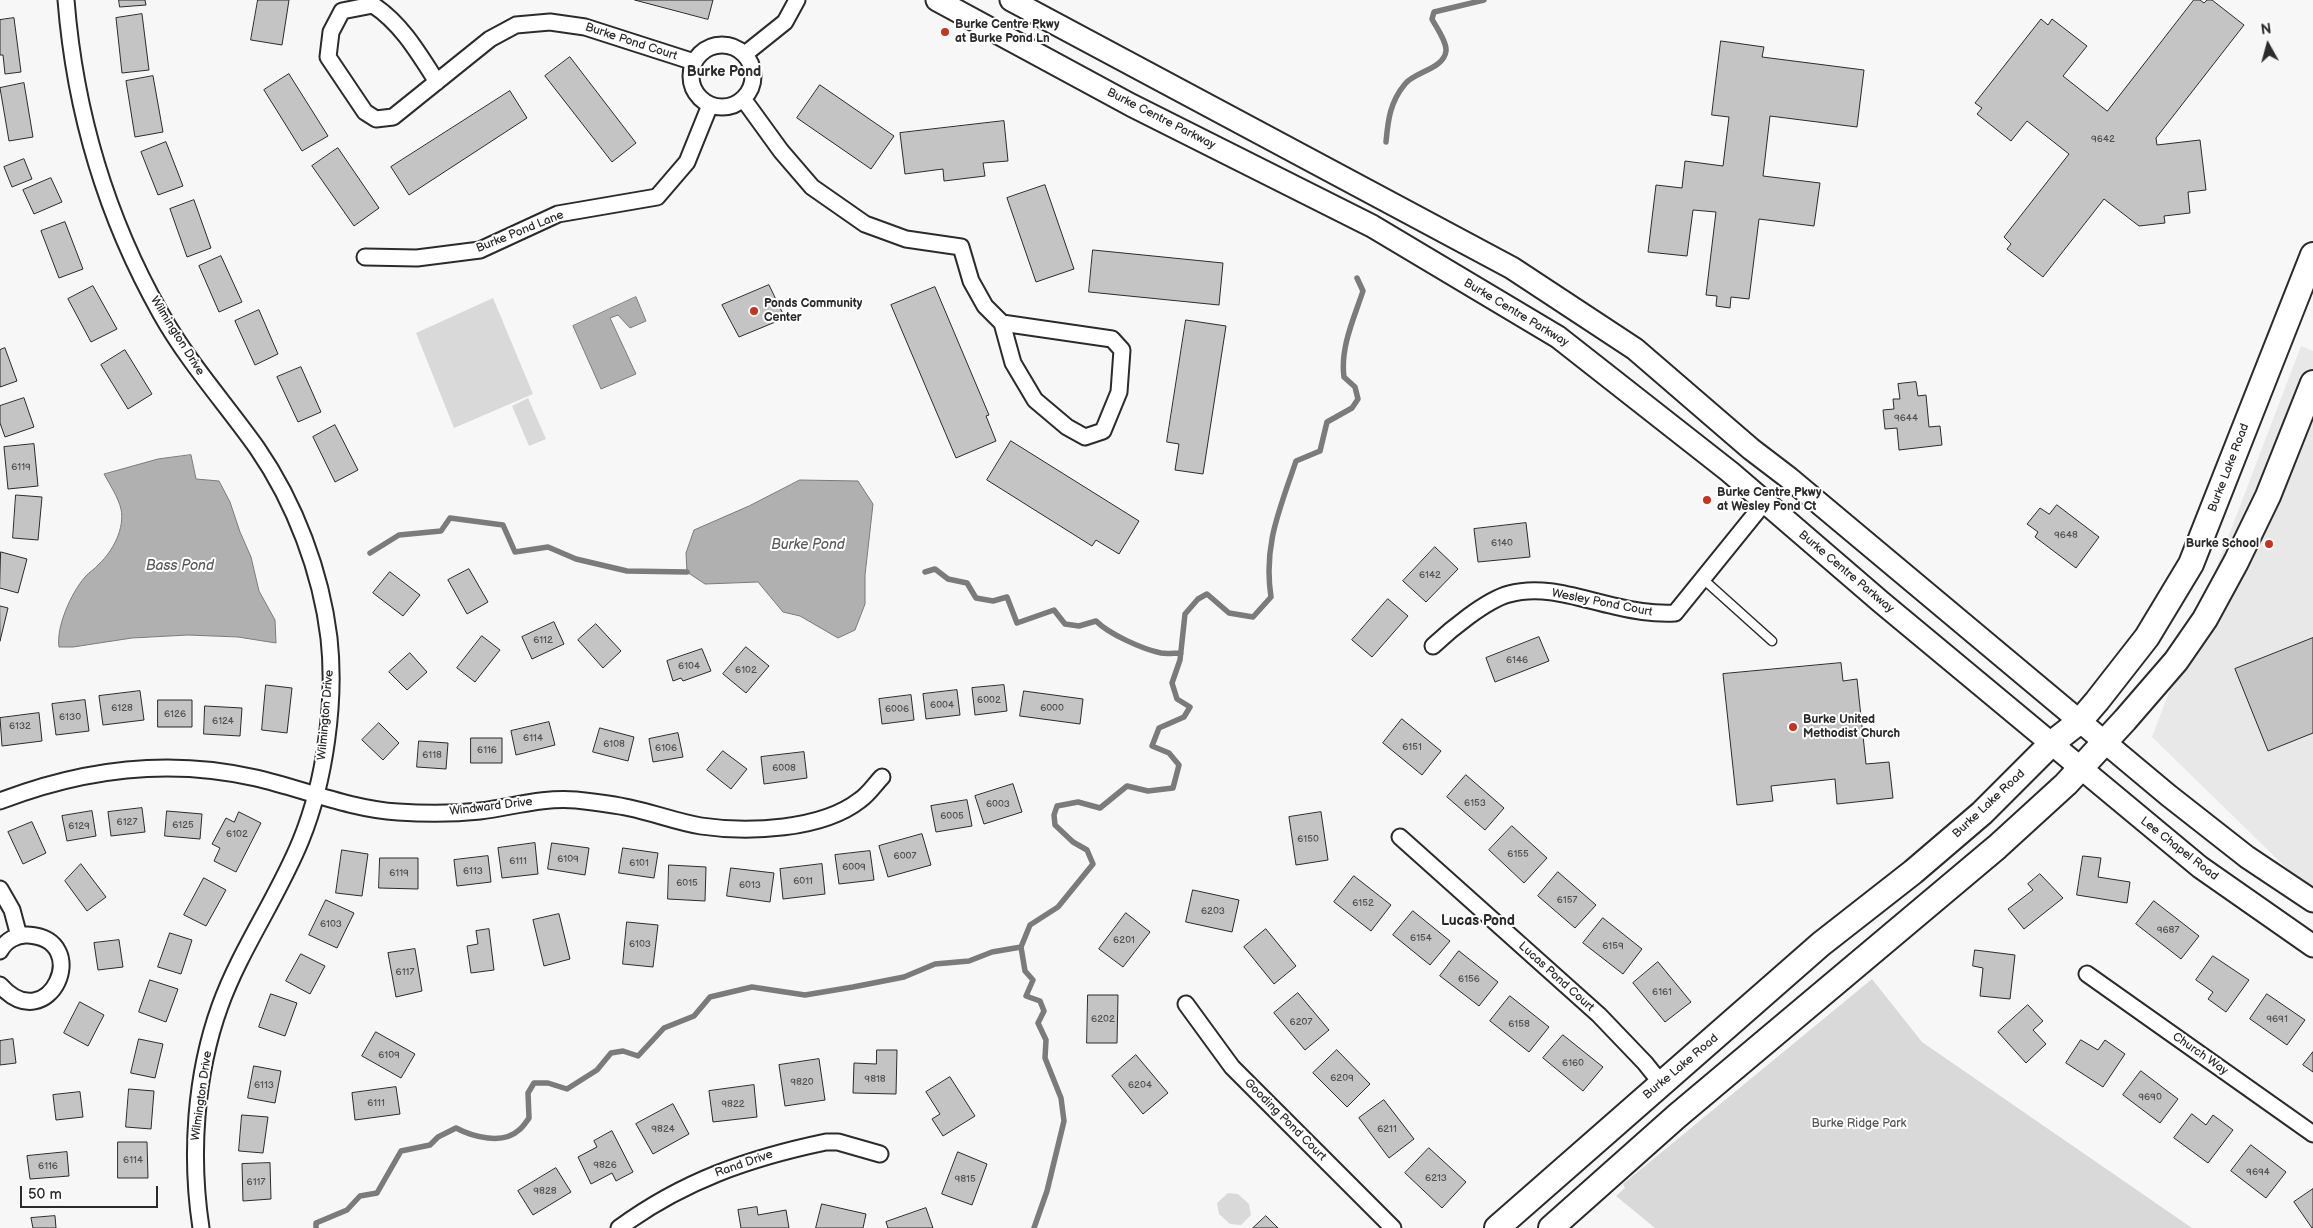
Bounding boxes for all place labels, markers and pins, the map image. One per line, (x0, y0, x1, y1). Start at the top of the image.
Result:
place label: Burke Centre Pkwy at Burke Pond Ln (955, 18, 1059, 46)
marker: Burke Centre Pkwy at Burke Pond Ln (939, 26, 951, 38)
place label: Ponds Community Center (764, 297, 862, 325)
marker: Ponds Community Center (748, 305, 760, 317)
place label: Burke Centre Pkwy at Wesley Pond Ct (1717, 486, 1821, 514)
marker: Burke Centre Pkwy at Wesley Pond Ct (1701, 494, 1713, 506)
place label: Burke School (2186, 537, 2259, 551)
marker: Burke School (2263, 538, 2275, 550)
place label: Burke United Methodist Church (1803, 713, 1900, 741)
marker: Burke United Methodist Church (1787, 721, 1799, 733)

